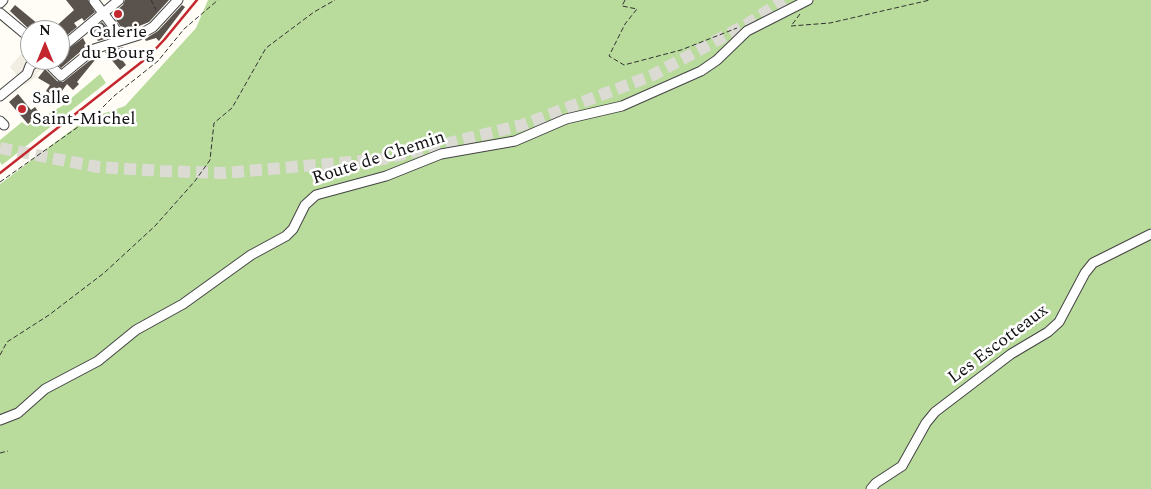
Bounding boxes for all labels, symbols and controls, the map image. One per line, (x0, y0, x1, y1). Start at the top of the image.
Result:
marker: Galerie du Bourg (112, 8, 124, 20)
north arrow (20, 20, 70, 70)
text: N (39, 20, 51, 41)
place label: Galerie du Bourg (81, 22, 155, 64)
place label: Salle Saint-Michel (32, 88, 136, 130)
marker: Salle Saint-Michel (16, 103, 28, 115)
street label: Route de Chemin (310, 127, 448, 191)
street label: Les Escotteaux (945, 300, 1053, 390)

